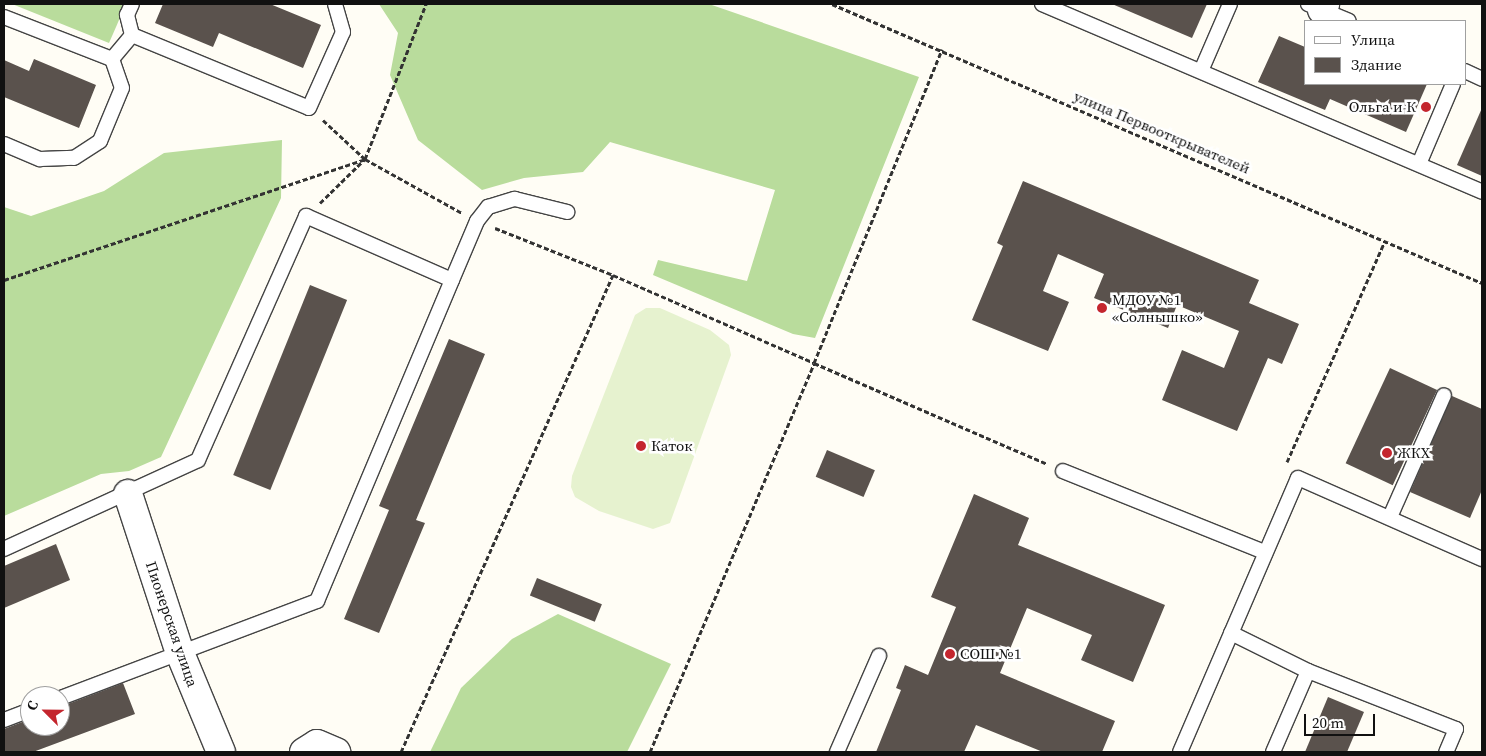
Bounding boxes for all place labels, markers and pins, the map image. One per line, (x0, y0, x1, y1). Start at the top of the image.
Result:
place label: Ольга и К (1349, 98, 1416, 116)
marker: Ольга и К (1420, 101, 1432, 113)
place label: МДОУ №1 «Солнышко» (1112, 290, 1202, 325)
marker: МДОУ №1 «Солнышко» (1096, 302, 1108, 314)
place label: Каток (651, 437, 693, 455)
marker: Каток (635, 440, 647, 452)
place label: ЖКХ (1397, 444, 1430, 462)
marker: ЖКХ (1381, 447, 1393, 459)
place label: СОШ №1 (960, 645, 1021, 663)
marker: СОШ №1 (944, 648, 956, 660)

